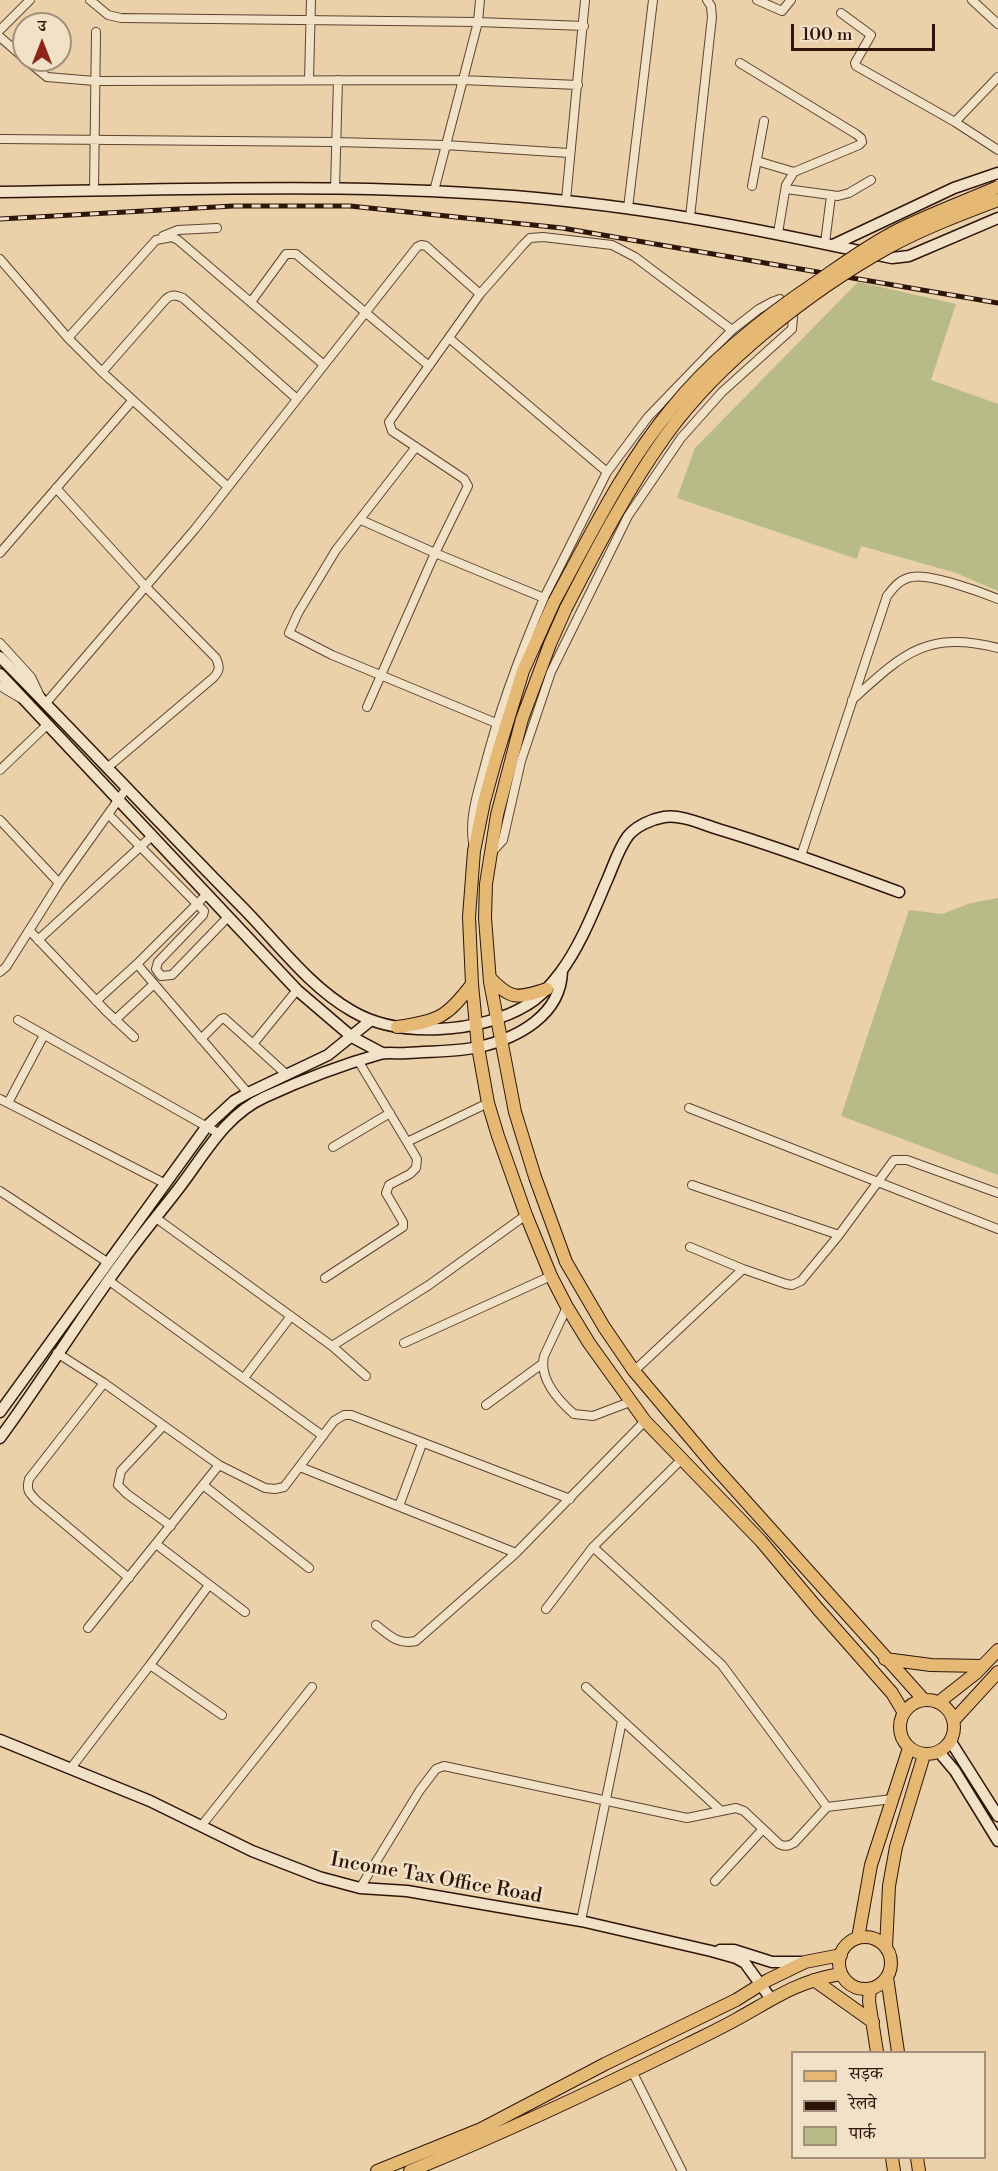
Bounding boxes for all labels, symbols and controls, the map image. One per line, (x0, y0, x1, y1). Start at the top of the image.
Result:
north arrow (12, 12, 72, 72)
scale bar (794, 12, 938, 50)
text: उ (38, 16, 46, 36)
text: 100 m (802, 23, 853, 46)
street label: Income Tax Office Road (328, 1849, 544, 1909)
legend (791, 2051, 986, 2159)
text: सड़क (849, 2062, 883, 2085)
text: रेलवे (849, 2092, 877, 2115)
text: पार्क (849, 2122, 876, 2145)

